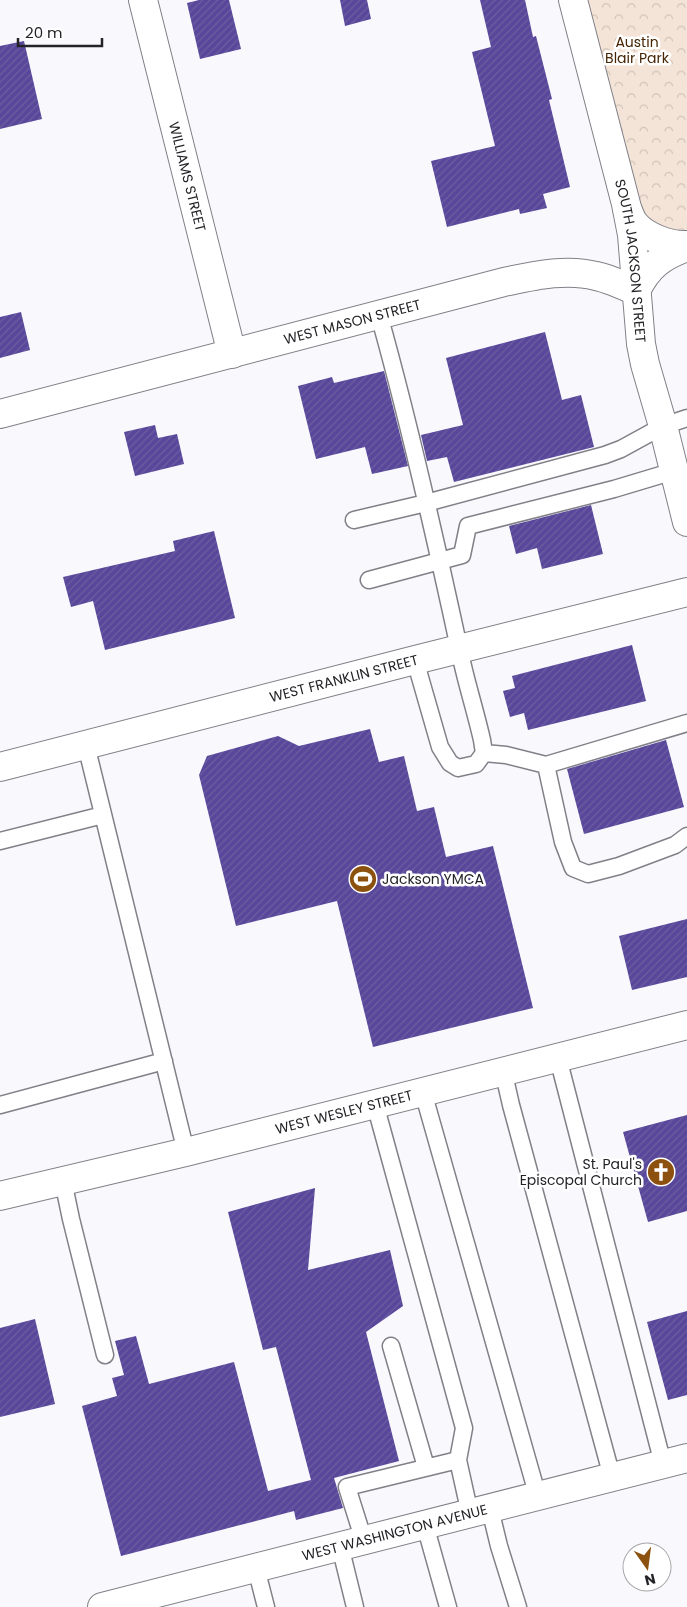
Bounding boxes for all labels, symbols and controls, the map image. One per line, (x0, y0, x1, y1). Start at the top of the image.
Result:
scale bar (18, 15, 101, 47)
text: 20 m (25, 22, 63, 43)
park label: Austin Blair Park (605, 32, 670, 68)
street label: WILLIAMS STREET (164, 120, 211, 234)
street label: SOUTH JACKSON STREET (610, 177, 651, 344)
street label: WEST MASON STREET (281, 294, 423, 349)
street label: WEST FRANKLIN STREET (267, 649, 421, 707)
sports icon: Jackson YMCA (348, 864, 378, 894)
place label: Jackson YMCA (382, 869, 484, 889)
street label: WEST WESLEY STREET (273, 1085, 415, 1139)
place label: St. Paul's Episcopal Church (520, 1154, 642, 1190)
church icon: St. Paul's Episcopal Church (646, 1157, 676, 1187)
street label: WEST WASHINGTON AVENUE (300, 1499, 489, 1566)
north arrow (622, 1542, 672, 1592)
text: N (643, 1569, 658, 1591)

